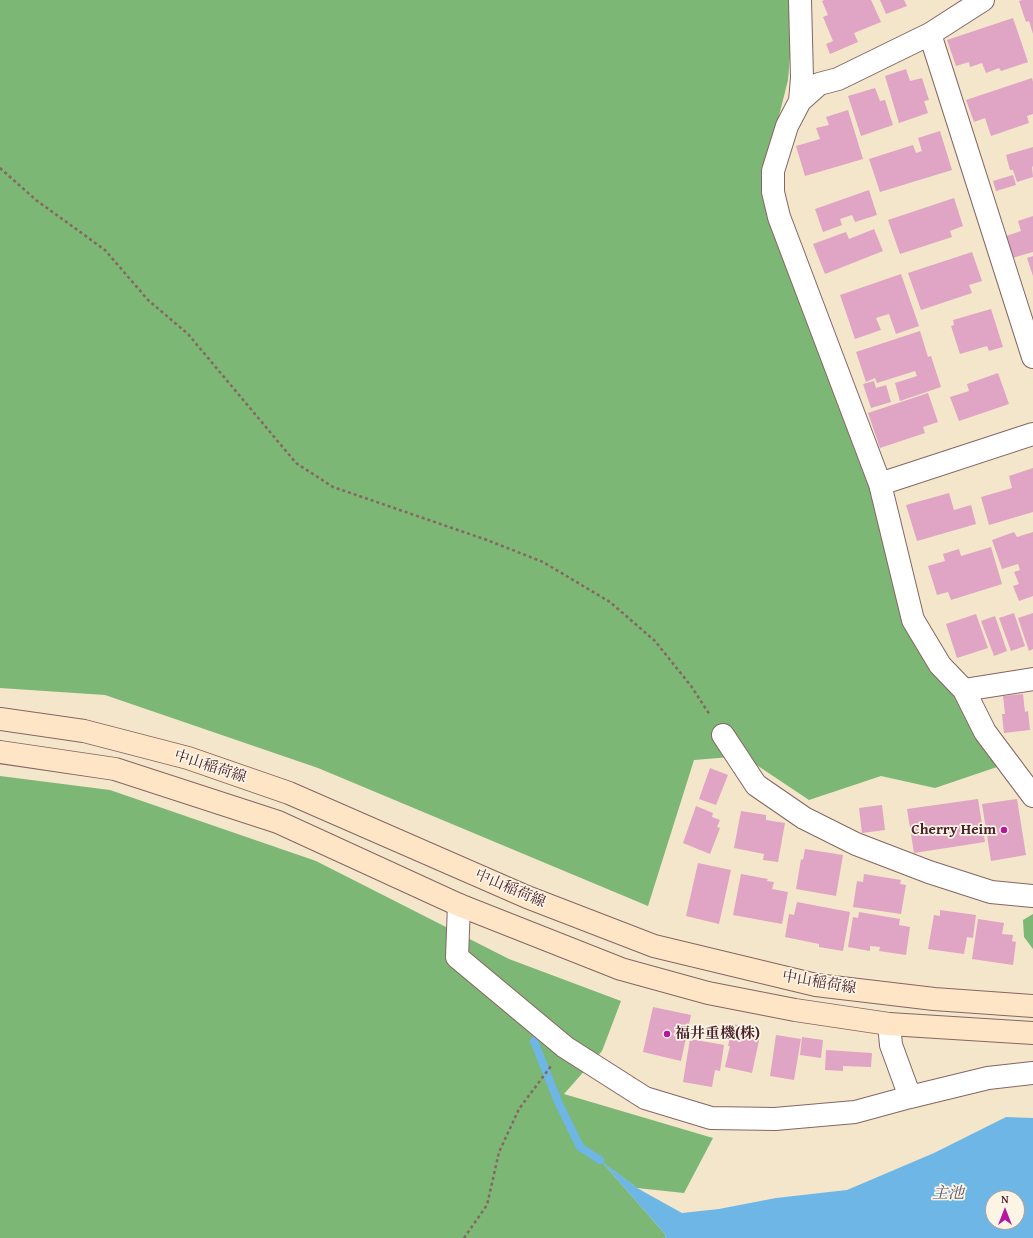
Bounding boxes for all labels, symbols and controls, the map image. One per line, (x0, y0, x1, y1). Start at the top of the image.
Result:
street label: 中山稲荷線 (172, 747, 248, 787)
place label: Cherry Heim (911, 821, 996, 839)
marker: Cherry Heim (999, 825, 1009, 835)
street label: 中山稲荷線 (472, 866, 548, 912)
street label: 中山稲荷線 (781, 968, 857, 998)
place label: 福井重機(株) (675, 1025, 760, 1043)
marker: 福井重機(株) (662, 1029, 672, 1039)
water label: 主池 (932, 1184, 964, 1204)
north arrow (985, 1190, 1025, 1230)
text: N (1001, 1191, 1009, 1207)

